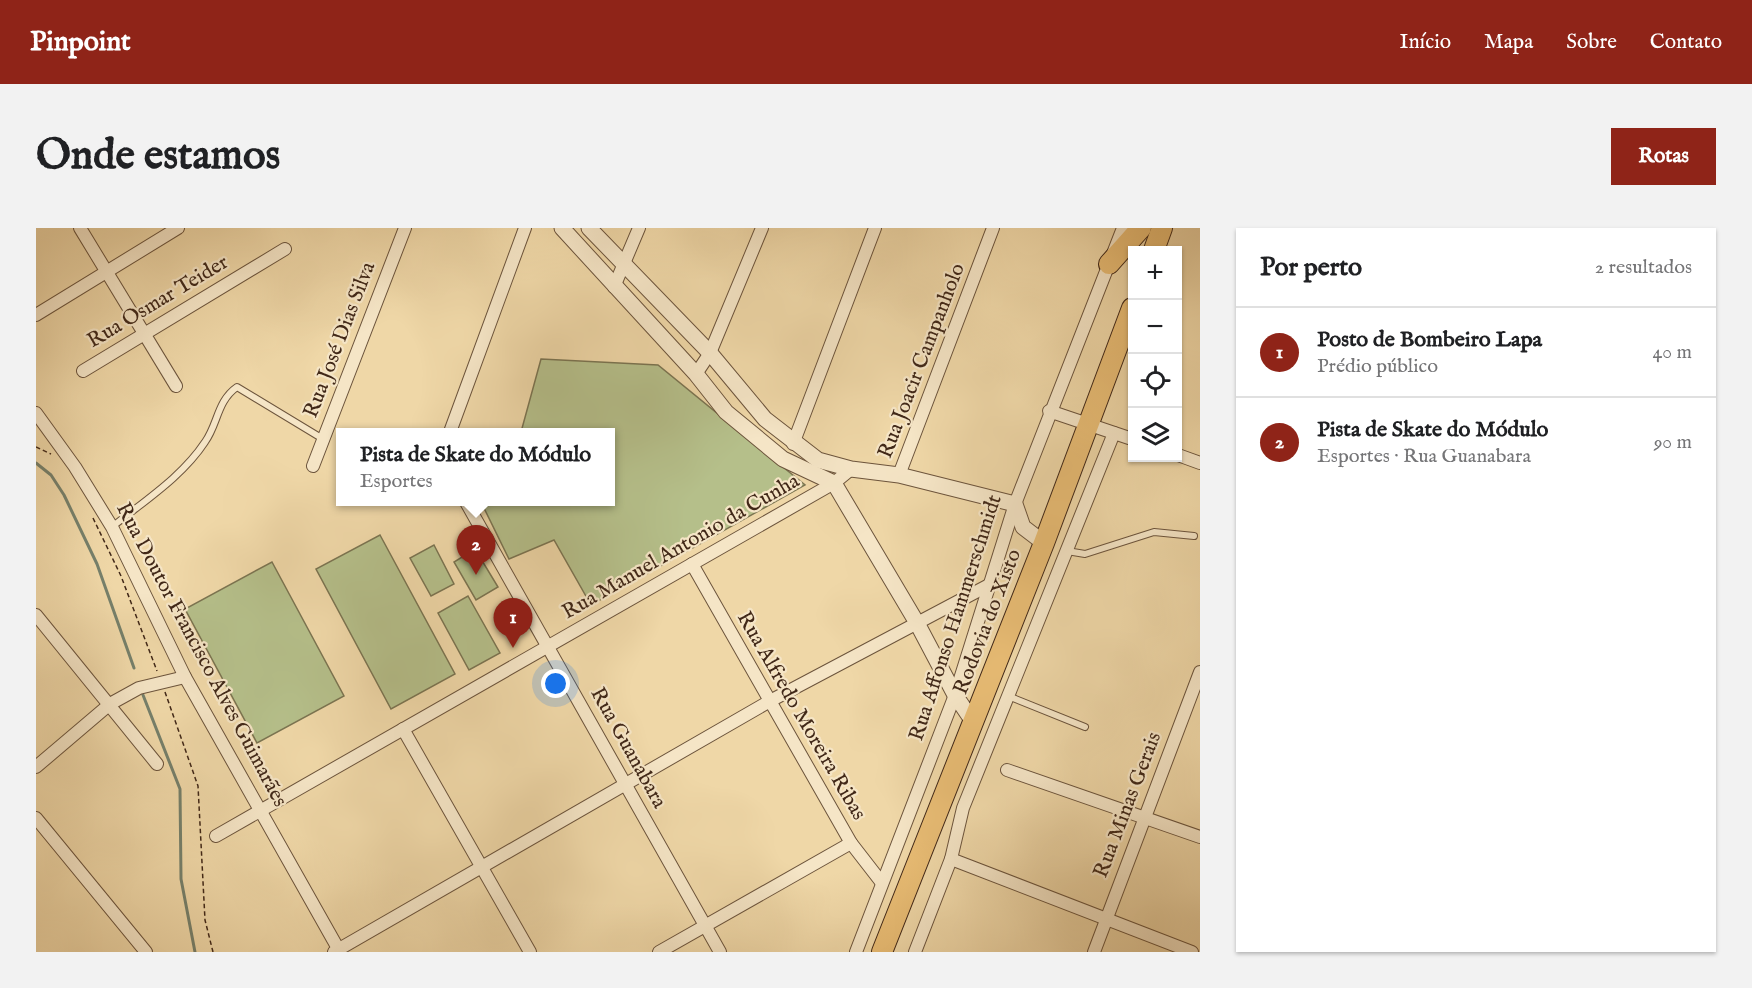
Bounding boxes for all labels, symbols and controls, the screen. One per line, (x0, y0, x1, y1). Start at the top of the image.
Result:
text: Pinpoint (30, 25, 131, 60)
text: Início (1399, 29, 1451, 56)
text: Mapa (1484, 29, 1533, 56)
text: Sobre (1566, 29, 1617, 56)
text: Contato (1650, 29, 1722, 56)
button: Rotas (1611, 128, 1716, 185)
text: Onde estamos (36, 130, 280, 183)
map controls (1128, 246, 1182, 462)
button: + (1128, 246, 1182, 300)
street label: Rua Osmar Teider (82, 249, 234, 355)
text: Por perto (1260, 251, 1362, 284)
text: 2 resultados (1595, 255, 1692, 280)
street label: Rua José Dias Silva (298, 257, 383, 422)
street label: Rua Joacir Campanholo (872, 260, 972, 462)
button: − (1128, 300, 1182, 354)
text: Posto de Bombeiro Lapa (1317, 326, 1542, 354)
text: 1 (1276, 340, 1283, 365)
text: 40 m (1653, 340, 1692, 365)
button: locate (1128, 354, 1182, 408)
text: Prédio público (1317, 354, 1438, 379)
button: layers (1128, 408, 1182, 462)
text: Pista de Skate do Módulo (1317, 416, 1548, 444)
popup (336, 428, 615, 506)
text: 2 (1275, 430, 1284, 455)
text: 90 m (1654, 430, 1692, 455)
text: Pista de Skate do Módulo (360, 441, 591, 469)
text: Esportes · Rua Guanabara (1317, 444, 1531, 469)
street label: Rua Manuel Antonio da Cunha (557, 467, 805, 626)
text: Esportes (360, 469, 433, 494)
street label: Rua Affonso Hammerschmidt (903, 491, 1009, 745)
street label: Rua Doutor Francisco Alves Guimarães (109, 498, 293, 812)
pin: 2 (456, 526, 496, 575)
street label: Rodovia do Xisto (948, 545, 1028, 699)
pin: 1 (494, 598, 532, 648)
street label: Rua Alfredo Moreira Ribas (730, 607, 872, 825)
your location (541, 669, 570, 698)
street label: Rua Guanabara (584, 683, 673, 814)
street label: Rua Minas Gerais (1088, 728, 1168, 882)

